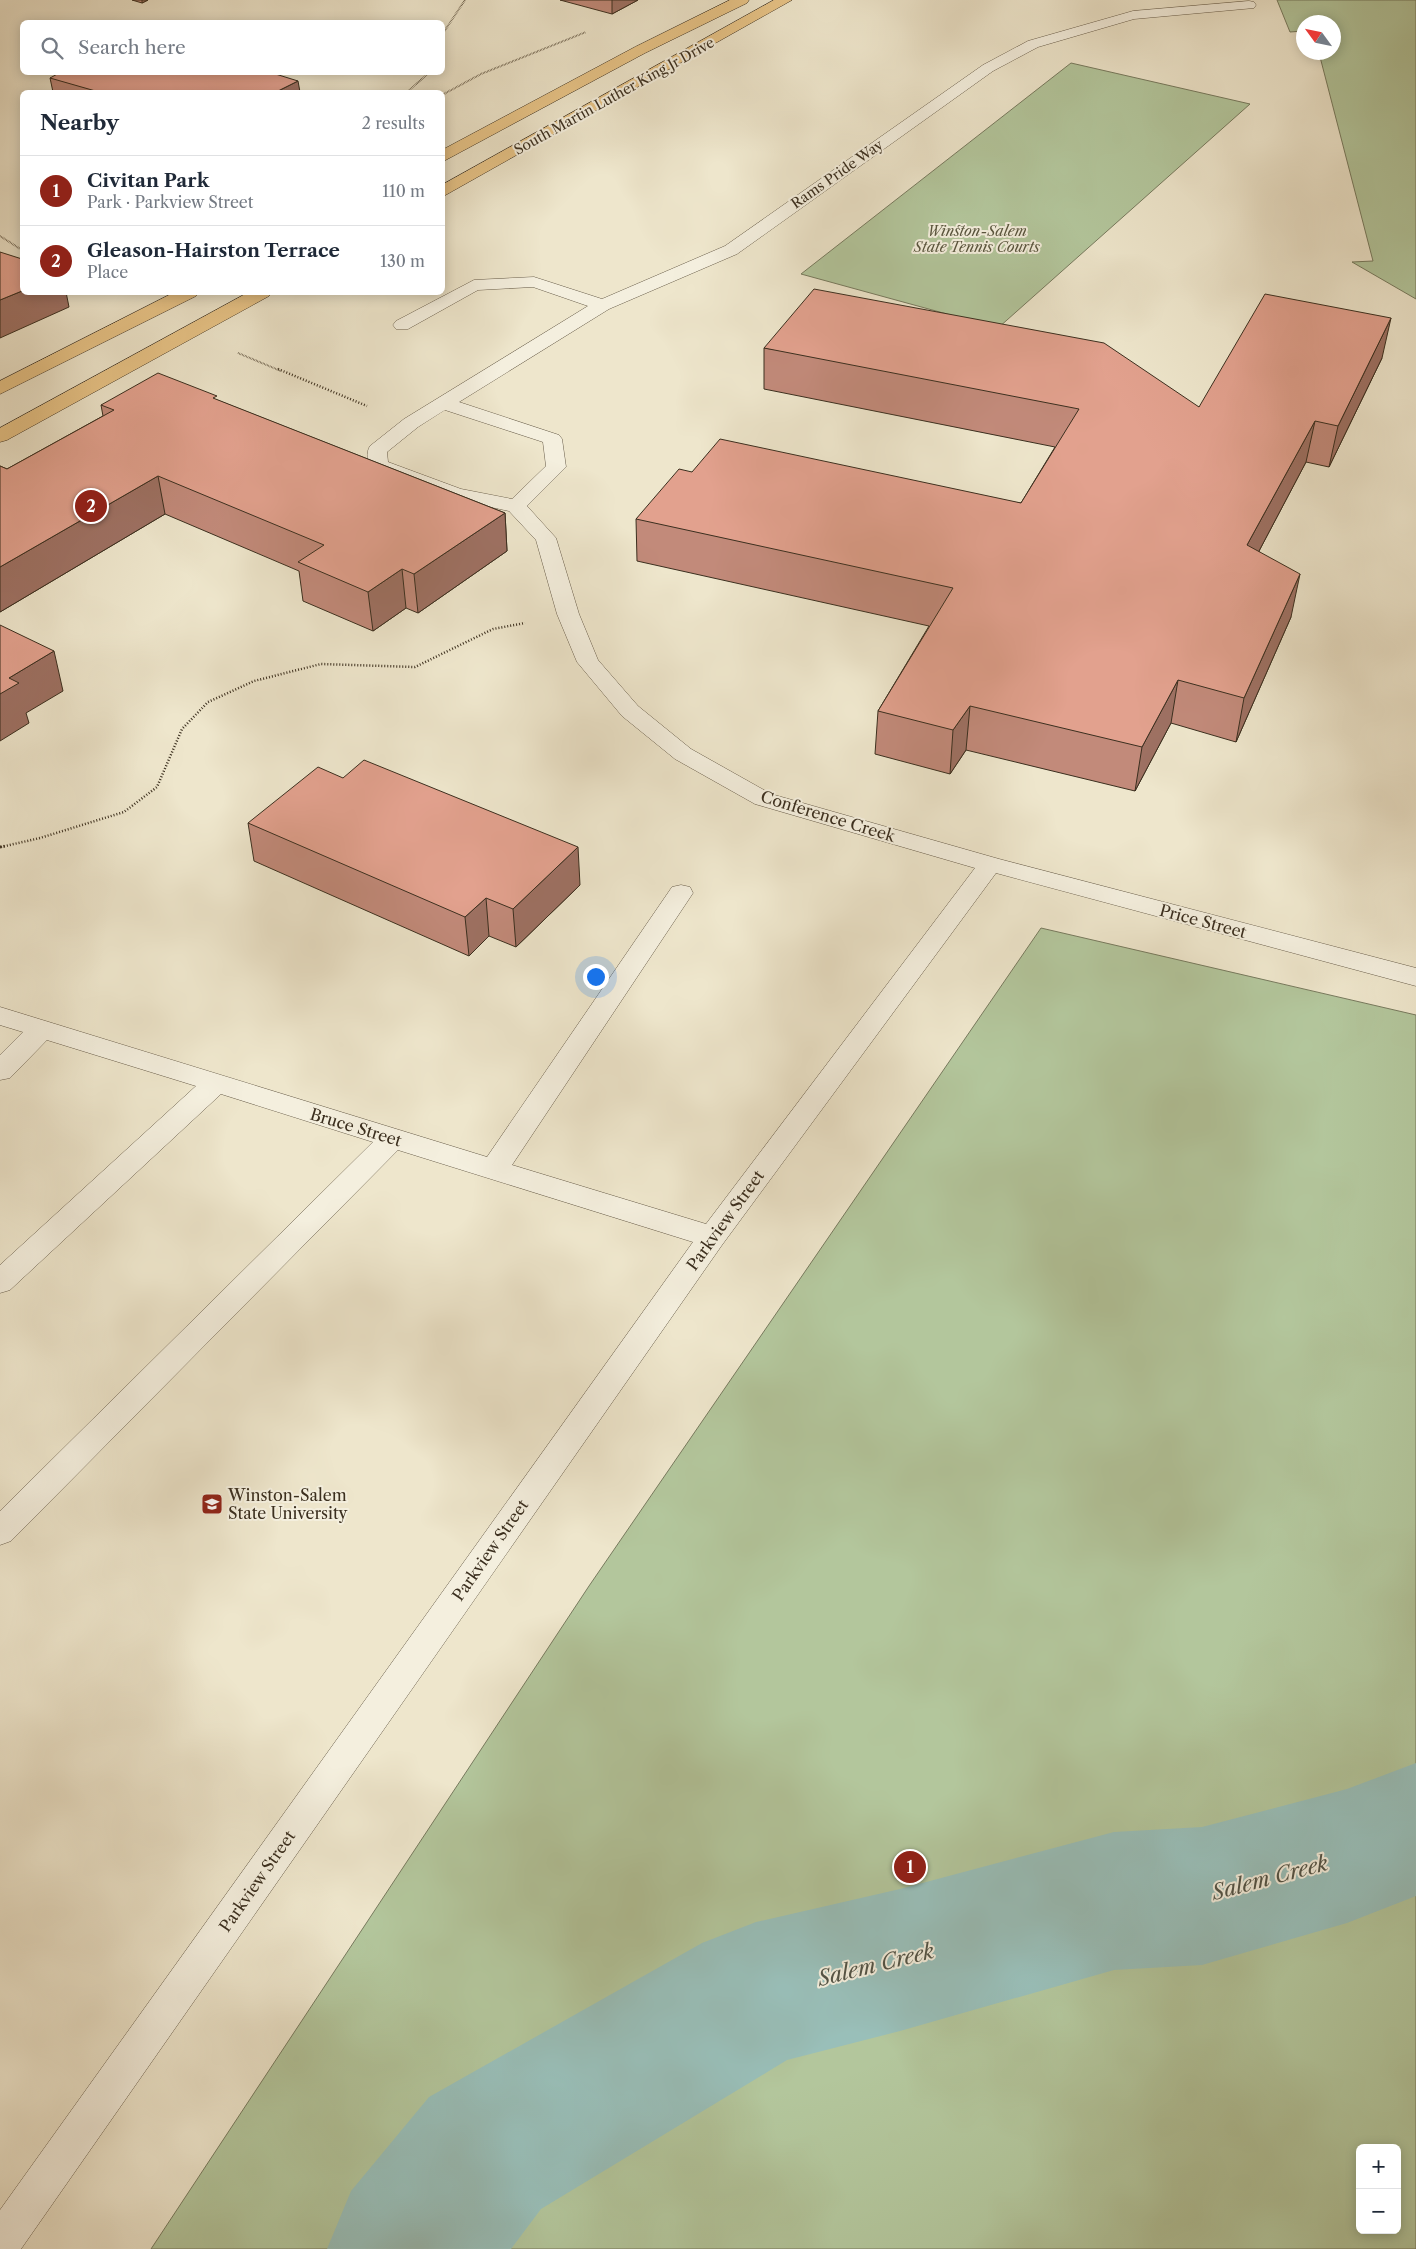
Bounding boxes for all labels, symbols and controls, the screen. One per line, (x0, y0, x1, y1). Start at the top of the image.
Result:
north arrow (1296, 15, 1341, 60)
search box (20, 20, 445, 75)
street label: South Martin Luther King Jr Drive (511, 33, 717, 159)
icon: search (38, 34, 66, 62)
text: Search here (78, 36, 186, 59)
text: Nearby (40, 110, 119, 135)
text: 2 results (362, 113, 425, 133)
street label: Rams Pride Way (787, 135, 887, 212)
text: Civitan Park (87, 169, 209, 192)
text: 1 (52, 181, 60, 201)
text: 110 m (382, 181, 425, 201)
text: Park · Parkview Street (87, 192, 253, 212)
park label: Winston-Salem State Tennis Courts (913, 222, 1041, 256)
text: Gleason-Hairston Terrace (87, 239, 340, 262)
text: 2 (51, 251, 61, 271)
text: 130 m (380, 251, 425, 271)
text: Place (87, 262, 128, 282)
pin: 2 (75, 487, 107, 525)
street label: Conference Creek (758, 786, 898, 846)
street label: Price Street (1157, 900, 1249, 942)
your location (583, 964, 609, 990)
street label: Bruce Street (308, 1104, 405, 1151)
street label: Parkview Street (682, 1166, 768, 1274)
place label: Winston-Salem State University (227, 1485, 349, 1523)
school or university icon: Winston-Salem State University (200, 1492, 224, 1516)
street label: Parkview Street (448, 1495, 533, 1604)
street label: Parkview Street (215, 1826, 300, 1935)
pin: 1 (894, 1848, 926, 1886)
water label: Salem Creek (1207, 1850, 1331, 1906)
water label: Salem Creek (813, 1938, 937, 1992)
map controls (1356, 2144, 1401, 2234)
button: + (1356, 2144, 1401, 2189)
button: − (1356, 2189, 1401, 2234)

